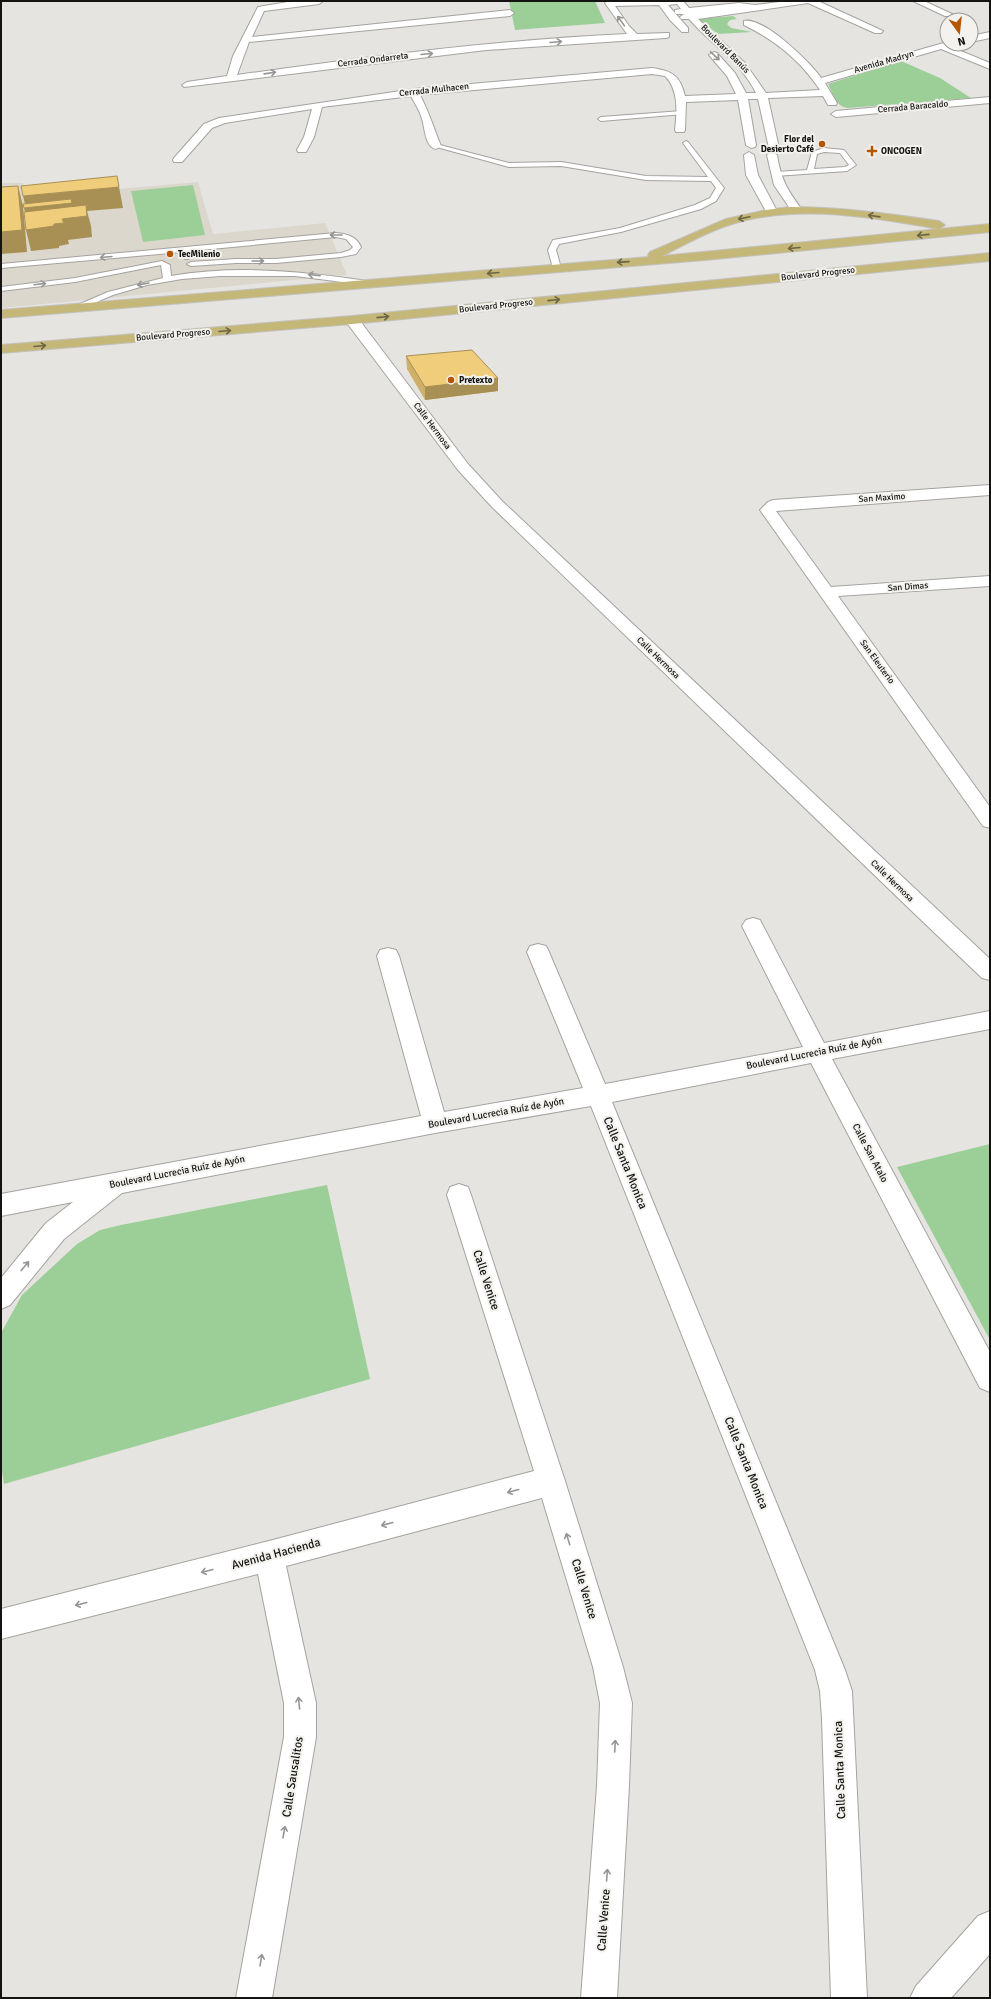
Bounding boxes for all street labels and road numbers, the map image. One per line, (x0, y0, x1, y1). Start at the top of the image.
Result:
street label: Boulevard Banús (698, 22, 752, 76)
street label: Avenida Madryn (853, 48, 915, 76)
street label: Cerrada Ondarreta (337, 50, 409, 70)
street label: Cerrada Mulhacen (399, 81, 470, 99)
street label: Cerrada Baracaldo (877, 98, 949, 116)
street label: Boulevard Progreso (780, 265, 856, 283)
street label: Boulevard Progreso (458, 297, 534, 315)
street label: Boulevard Progreso (135, 326, 211, 344)
street label: Calle Hermosa (411, 400, 453, 452)
street label: San Maximo (858, 491, 906, 505)
street label: San Dimas (887, 580, 929, 594)
street label: Calle Hermosa (634, 635, 682, 682)
street label: San Eleuterio (857, 638, 897, 686)
street label: Calle Hermosa (868, 858, 916, 905)
street label: Boulevard Lucrecia Ruíz de Ayón (745, 1034, 883, 1072)
street label: Boulevard Lucrecia Ruíz de Ayón (427, 1095, 565, 1131)
street label: Calle Santa Monica (600, 1115, 650, 1211)
street label: Calle San Atalo (850, 1122, 890, 1184)
street label: Boulevard Lucrecia Ruíz de Ayón (108, 1153, 246, 1191)
street label: Calle Venice (469, 1248, 503, 1312)
street label: Calle Santa Monica (721, 1415, 771, 1511)
street label: Avenida Hacienda (230, 1535, 322, 1573)
street label: Calle Venice (568, 1557, 600, 1621)
street label: Calle Santa Monica (831, 1721, 849, 1819)
street label: Calle Sausalitos (279, 1736, 307, 1818)
street label: Calle Venice (594, 1888, 614, 1952)

